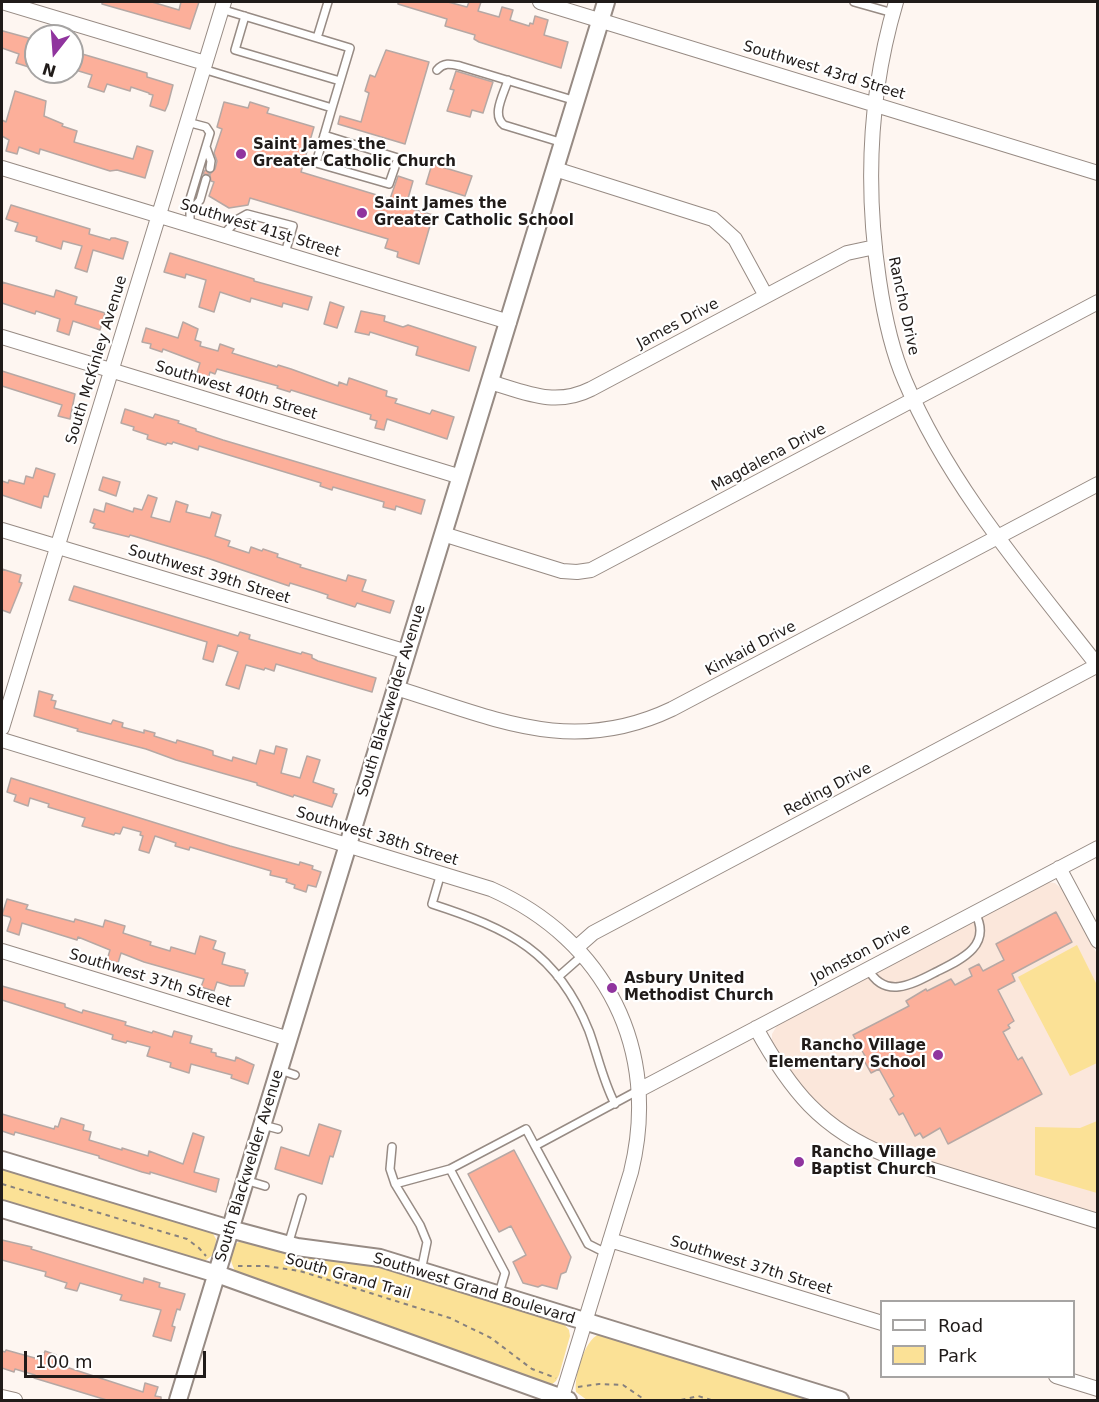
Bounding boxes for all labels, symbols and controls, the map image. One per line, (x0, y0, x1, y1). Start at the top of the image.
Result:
north arrow (24, 24, 84, 84)
street label: Southwest 43rd Street (741, 38, 907, 104)
text: N (40, 59, 58, 81)
place label: Saint James the Greater Catholic Church (253, 136, 456, 171)
marker: Saint James the Greater Catholic Church (234, 147, 248, 161)
place label: Saint James the Greater Catholic School (374, 195, 574, 230)
street label: Southwest 41st Street (178, 196, 342, 262)
marker: Saint James the Greater Catholic School (355, 206, 369, 220)
street label: Rancho Drive (884, 255, 922, 357)
street label: South McKinley Avenue (63, 273, 131, 447)
street label: James Drive (634, 295, 722, 353)
street label: Southwest 40th Street (153, 358, 319, 424)
street label: Magdalena Drive (709, 420, 829, 496)
street label: Southwest 39th Street (126, 542, 292, 608)
street label: South Blackwelder Avenue (354, 603, 430, 799)
street label: Kinkaid Drive (703, 618, 799, 680)
street label: Reding Drive (781, 759, 875, 821)
street label: Southwest 38th Street (294, 804, 460, 870)
street label: Johnston Drive (808, 920, 914, 988)
street label: Southwest 37th Street (67, 946, 233, 1012)
place label: Asbury United Methodist Church (624, 970, 774, 1005)
marker: Asbury United Methodist Church (605, 981, 619, 995)
place label: Rancho Village Elementary School (768, 1037, 926, 1072)
marker: Rancho Village Elementary School (931, 1048, 945, 1062)
street label: South Blackwelder Avenue (212, 1068, 288, 1264)
place label: Rancho Village Baptist Church (811, 1144, 936, 1179)
marker: Rancho Village Baptist Church (792, 1155, 806, 1169)
street label: Southwest 37th Street (668, 1233, 834, 1299)
street label: South Grand Trail (283, 1250, 413, 1304)
street label: Southwest Grand Boulevard (371, 1250, 577, 1328)
legend (880, 1300, 1075, 1378)
text: Road (938, 1315, 983, 1336)
scale bar (27, 1339, 208, 1377)
text: Park (938, 1345, 977, 1366)
text: 100 m (35, 1351, 93, 1372)

